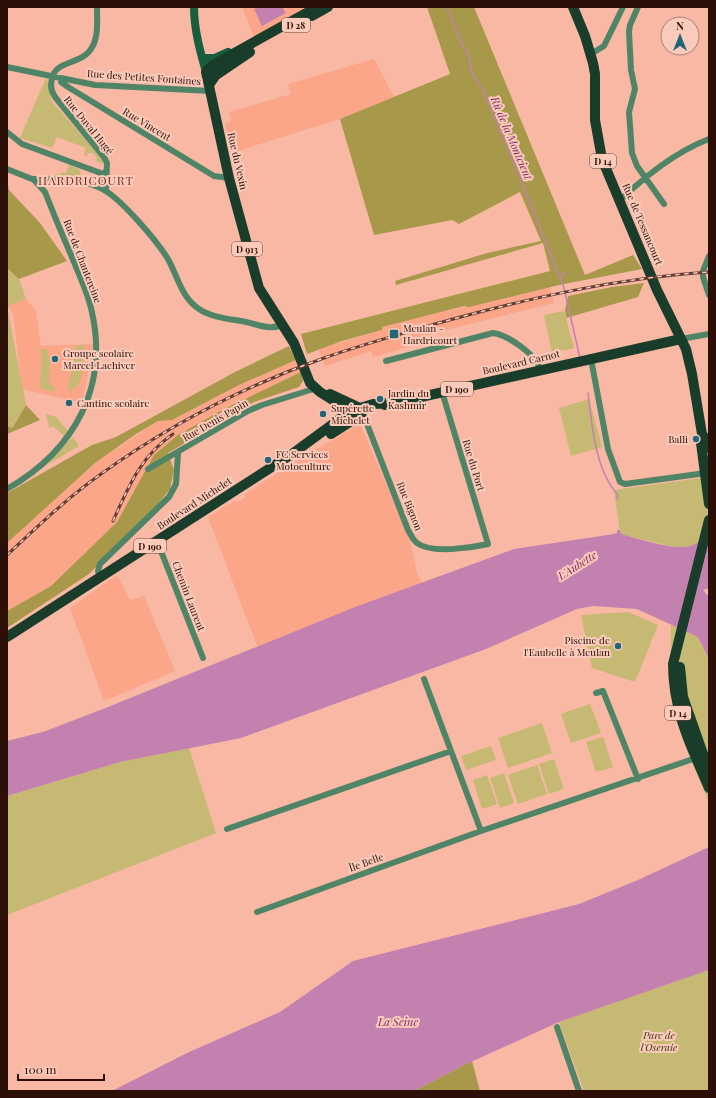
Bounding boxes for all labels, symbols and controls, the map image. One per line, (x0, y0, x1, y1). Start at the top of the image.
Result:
north arrow (660, 16, 700, 56)
road number: D 28 (282, 18, 310, 32)
text: N (676, 18, 684, 33)
street label: Rue des Petites Fontaines (86, 66, 202, 88)
street label: Rue Duval Hugé (61, 93, 117, 157)
water label: Rû de la Montcient (487, 93, 537, 183)
street label: Rue Vincent (120, 104, 174, 144)
street label: Rue du Vexin (225, 131, 251, 191)
road number: D 14 (590, 154, 616, 168)
district label: HARDRICOURT (38, 172, 134, 188)
street label: Rue de Tessancourt (619, 181, 667, 268)
street label: Rue de Chantereine (61, 217, 105, 305)
road number: D 913 (232, 242, 262, 256)
place label: Meulan - Hardricourt (403, 321, 458, 347)
marker: Meulan - Hardricourt (388, 328, 400, 340)
place label: Groupe scolaire Marcel Lachiver (63, 346, 136, 372)
street label: Boulevard Carnot (481, 346, 561, 378)
marker: Groupe scolaire Marcel Lachiver (50, 354, 60, 364)
road number: D 190 (441, 382, 473, 396)
place label: Jardin du Kashmir (387, 386, 429, 412)
marker: Jardin du Kashmir (375, 394, 385, 404)
place label: Cantine scolaire (77, 396, 150, 410)
street label: Rue Denis Papin (180, 396, 250, 444)
marker: Cantine scolaire (64, 398, 74, 408)
place label: Supérette Michelet (331, 401, 374, 427)
marker: Supérette Michelet (318, 409, 328, 419)
place label: Balli (668, 432, 688, 446)
marker: Balli (691, 434, 701, 444)
street label: Rue du Port (460, 438, 489, 493)
place label: FC Services Motoculture (276, 447, 331, 473)
marker: FC Services Motoculture (263, 455, 273, 465)
street label: Boulevard Michelet (154, 473, 234, 532)
street label: Rue Bignon (394, 479, 426, 533)
road number: D 190 (134, 539, 166, 553)
water label: L'Aubette (554, 547, 600, 583)
street label: Chemin Laurent (169, 559, 209, 633)
place label: Piscine de l'Eaubelle à Meulan (524, 633, 610, 659)
marker: Piscine de l'Eaubelle à Meulan (613, 641, 623, 651)
road number: D 14 (665, 706, 691, 720)
street label: Île Belle (346, 849, 385, 875)
water label: La Seine (377, 1014, 418, 1029)
park label: Parc de l'Oseraie (641, 1028, 678, 1054)
scale bar (18, 1056, 104, 1082)
text: 100 m (24, 1061, 57, 1077)

